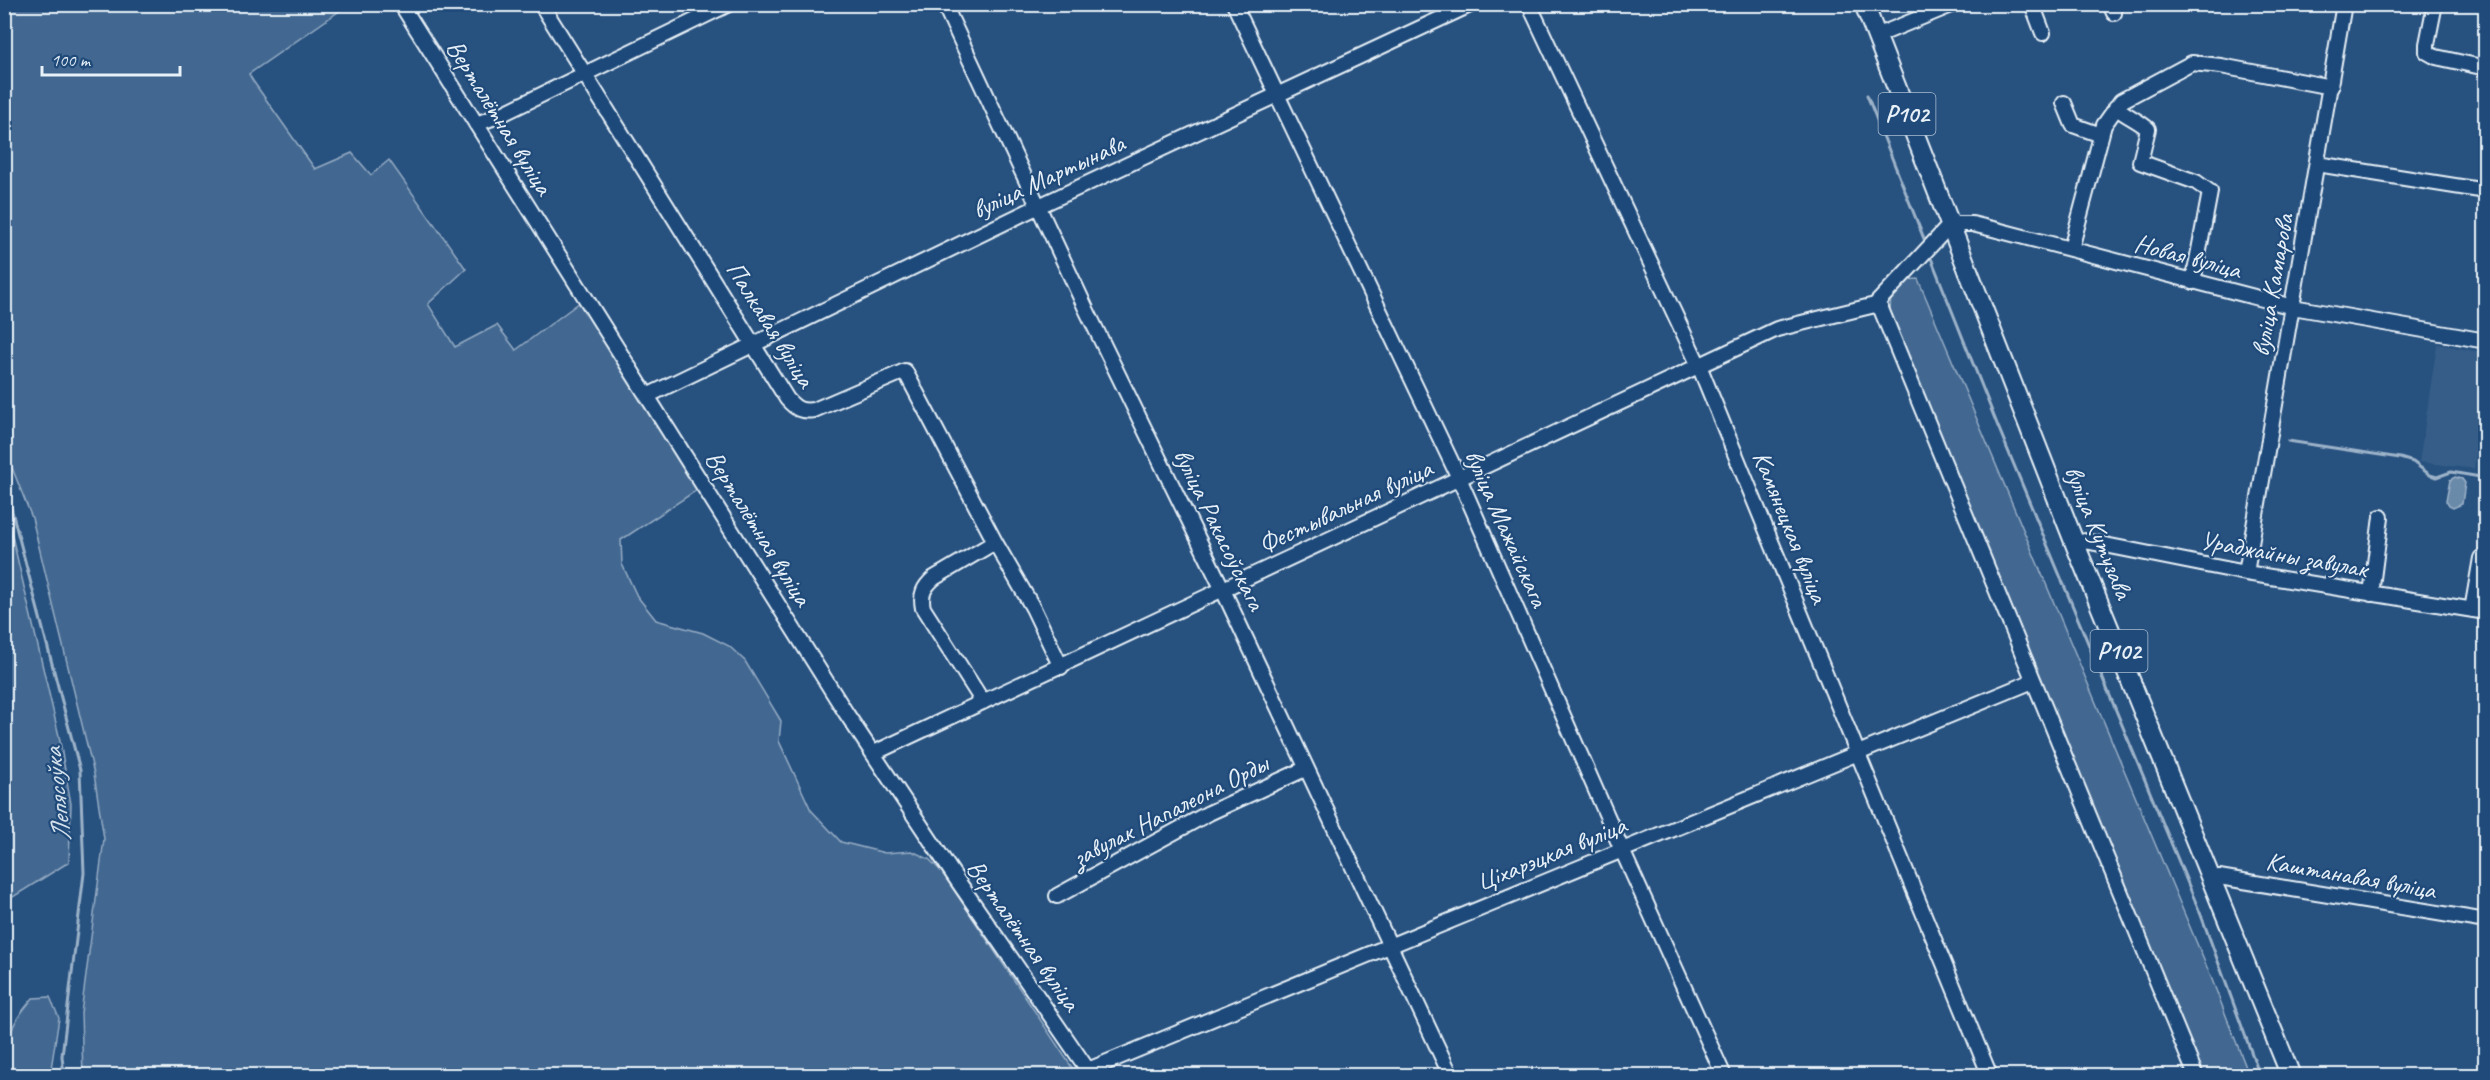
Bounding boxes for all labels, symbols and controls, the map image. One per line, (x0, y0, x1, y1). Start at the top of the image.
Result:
street label: Верталётная вуліца (439, 33, 561, 203)
scale bar (42, 39, 180, 77)
text: 100 m (51, 49, 92, 71)
road number: Р102 (1878, 93, 1936, 135)
street label: вуліца Мартынава (967, 126, 1131, 226)
street label: вуліца Камарова (2244, 210, 2302, 359)
street label: Новая вуліца (2131, 226, 2246, 287)
street label: Палкавая вуліца (719, 255, 823, 395)
street label: вуліца Ракасоўскага (1166, 443, 1274, 617)
street label: Верталётная вуліца (698, 444, 820, 614)
street label: вуліца Мажайскага (1457, 444, 1557, 613)
street label: Камянецкая вуліца (1745, 446, 1837, 610)
street label: Фестывальная вуліца (1253, 451, 1439, 561)
street label: вуліца Кутузава (2057, 461, 2141, 605)
street label: Ураджайны завулак (2198, 524, 2372, 587)
road number: Р102 (2090, 630, 2148, 672)
water label: Лепясоўка (35, 744, 79, 844)
street label: завулак Напалеона Орды (1064, 746, 1276, 876)
street label: Ціхарэцкая вуліца (1471, 808, 1633, 899)
street label: Каштанавая вуліца (2264, 844, 2440, 907)
street label: Верталётная вуліца (959, 853, 1089, 1019)

